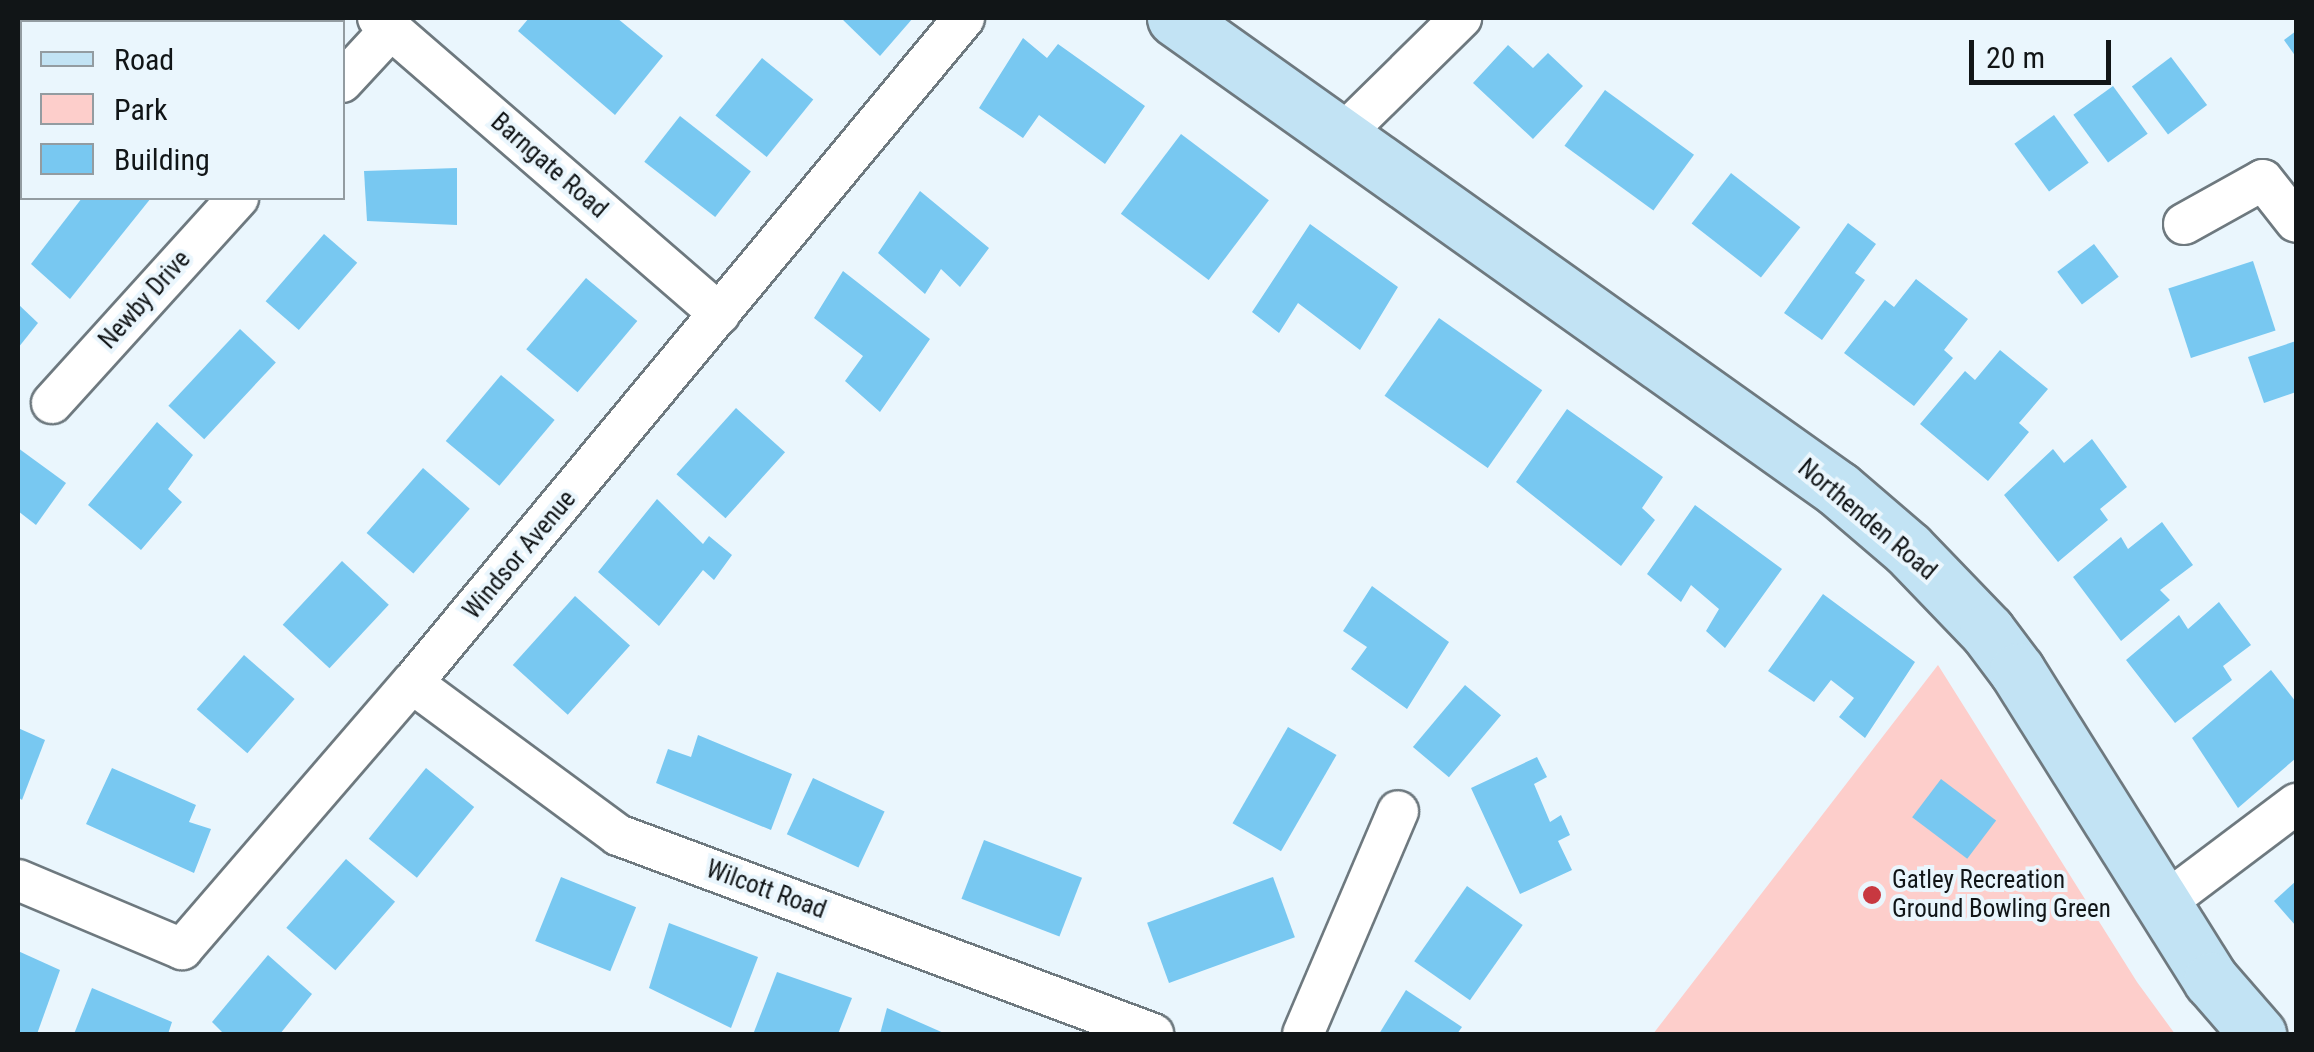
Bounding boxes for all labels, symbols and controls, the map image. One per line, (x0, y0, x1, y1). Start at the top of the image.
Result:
legend (20, 20, 345, 200)
scale bar (1974, 20, 2116, 82)
text: 20 m (1986, 40, 2045, 75)
text: Road (114, 42, 174, 77)
text: Park (114, 92, 168, 127)
street label: Barngate Road (485, 107, 613, 225)
text: Building (114, 142, 210, 177)
street label: Newby Drive (93, 245, 197, 355)
street label: Northenden Road (1792, 453, 1942, 587)
street label: Windsor Avenue (458, 485, 582, 625)
street label: Wilcott Road (702, 854, 830, 926)
place label: Gatley Recreation Ground Bowling Green (1892, 866, 2111, 925)
marker: Gatley Recreation Ground Bowling Green (1861, 884, 1883, 906)

